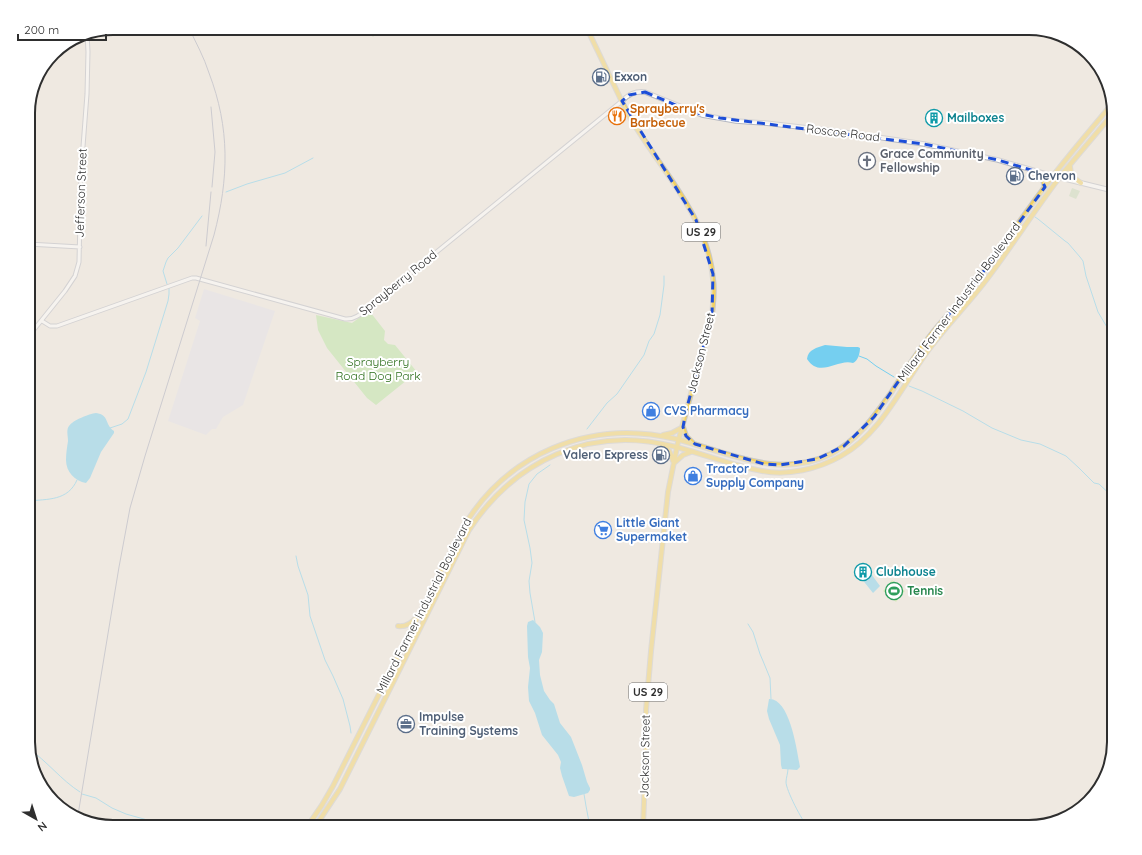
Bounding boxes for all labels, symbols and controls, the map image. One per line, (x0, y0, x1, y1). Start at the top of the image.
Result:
scale bar (18, 16, 106, 42)
text: 200 m (24, 22, 59, 37)
fuel station icon: Exxon (591, 67, 611, 87)
place label: Exxon (614, 69, 647, 84)
place label: Sprayberry's Barbecue (630, 101, 705, 130)
restaurant icon: Sprayberry's Barbecue (607, 106, 627, 126)
building icon: Mailboxes (924, 108, 944, 128)
place label: Mailboxes (947, 110, 1004, 125)
street label: Roscoe Road (805, 121, 881, 144)
place label: Grace Community Fellowship (880, 146, 984, 175)
street label: Jefferson Street (71, 148, 90, 238)
church icon: Grace Community Fellowship (857, 151, 877, 171)
fuel station icon: Chevron (1005, 166, 1025, 186)
place label: Chevron (1028, 168, 1076, 183)
street label: Millard Farmer Industrial Boulevard (894, 219, 1023, 384)
road number: US 29 (682, 223, 720, 241)
street label: Sprayberry Road (356, 247, 440, 319)
street label: Jackson Street (683, 311, 718, 395)
park label: Sprayberry Road Dog Park (335, 354, 421, 383)
shop icon: CVS Pharmacy (641, 401, 661, 421)
place label: CVS Pharmacy (664, 403, 749, 418)
fuel station icon: Valero Express (651, 445, 671, 465)
place label: Valero Express (563, 447, 648, 462)
place label: Tractor Supply Company (706, 461, 804, 490)
shop icon: Tractor Supply Company (683, 466, 703, 486)
street label: Millard Farmer Industrial Boulevard (373, 515, 475, 696)
place label: Little Giant Supermaket (616, 515, 687, 544)
supermarket icon: Little Giant Supermaket (593, 520, 613, 540)
building icon: Clubhouse (853, 562, 873, 582)
place label: Clubhouse (876, 564, 936, 579)
sports icon: Tennis (884, 581, 904, 601)
place label: Tennis (907, 583, 943, 598)
road number: US 29 (629, 683, 667, 701)
place label: Impulse Training Systems (419, 709, 518, 738)
office icon: Impulse Training Systems (396, 714, 416, 734)
street label: Jackson Street (636, 715, 653, 797)
north arrow (16, 799, 56, 839)
text: N (35, 819, 50, 835)

